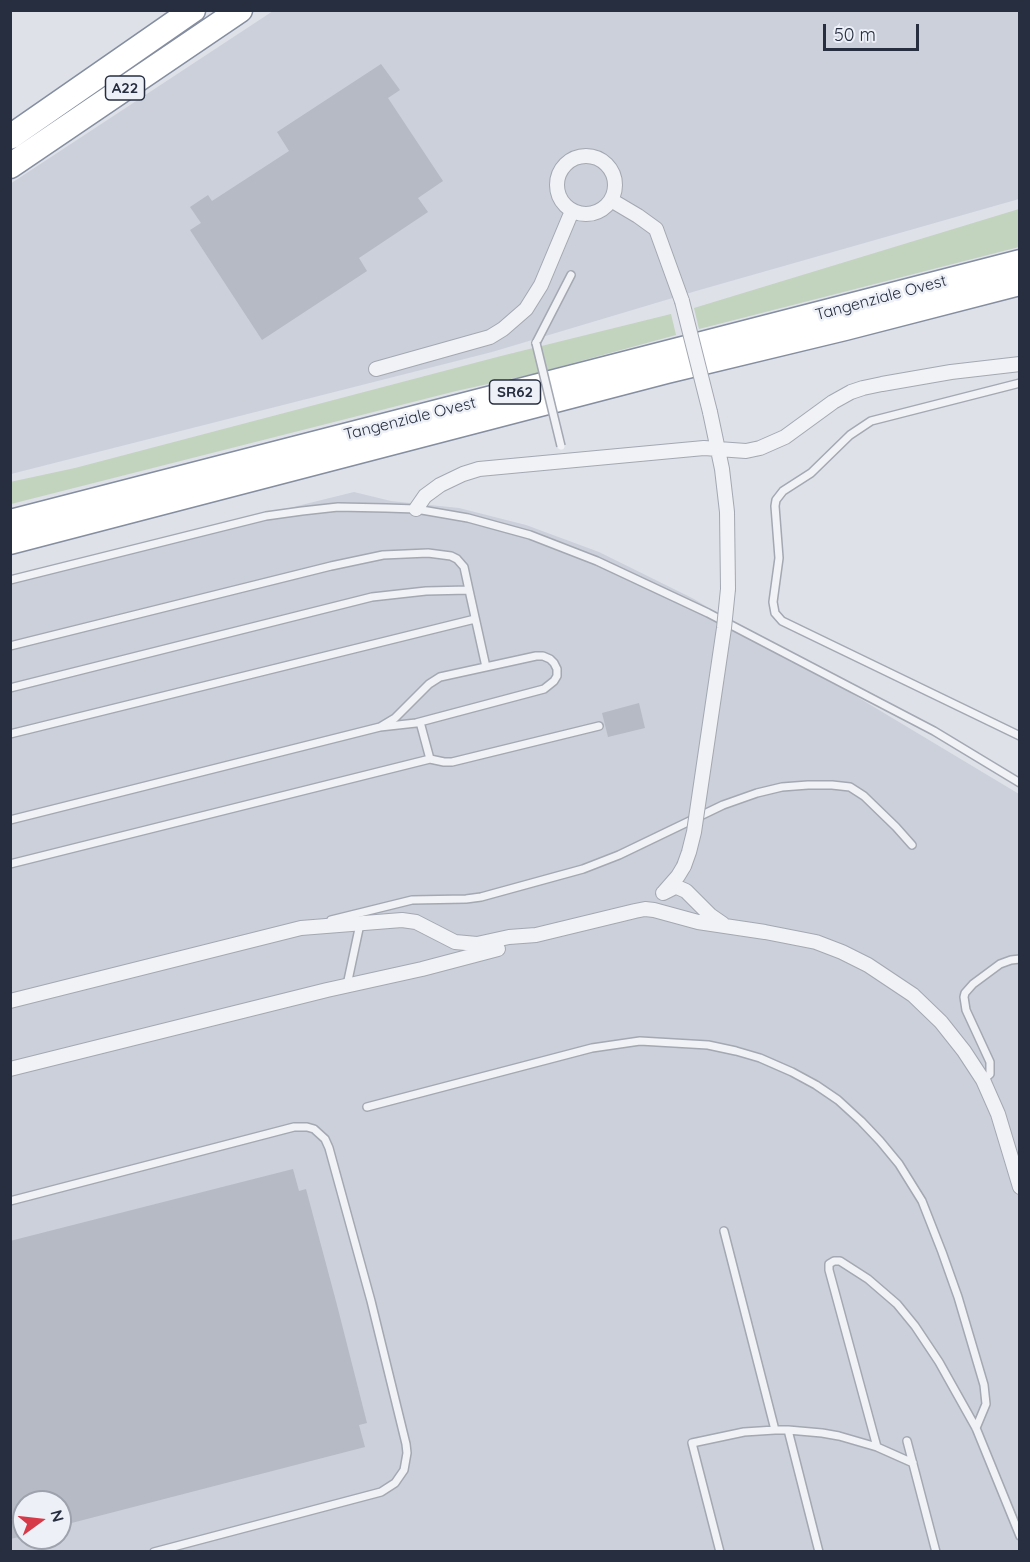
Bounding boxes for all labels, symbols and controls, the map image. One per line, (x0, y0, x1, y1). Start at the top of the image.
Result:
scale bar (826, 12, 922, 50)
text: 50 m (834, 23, 876, 46)
road number: A22 (106, 76, 144, 100)
street label: Tangenziale Ovest (813, 271, 949, 325)
road number: SR62 (490, 380, 540, 404)
street label: Tangenziale Ovest (342, 393, 478, 445)
north arrow (12, 1490, 72, 1550)
text: N (46, 1508, 69, 1524)

